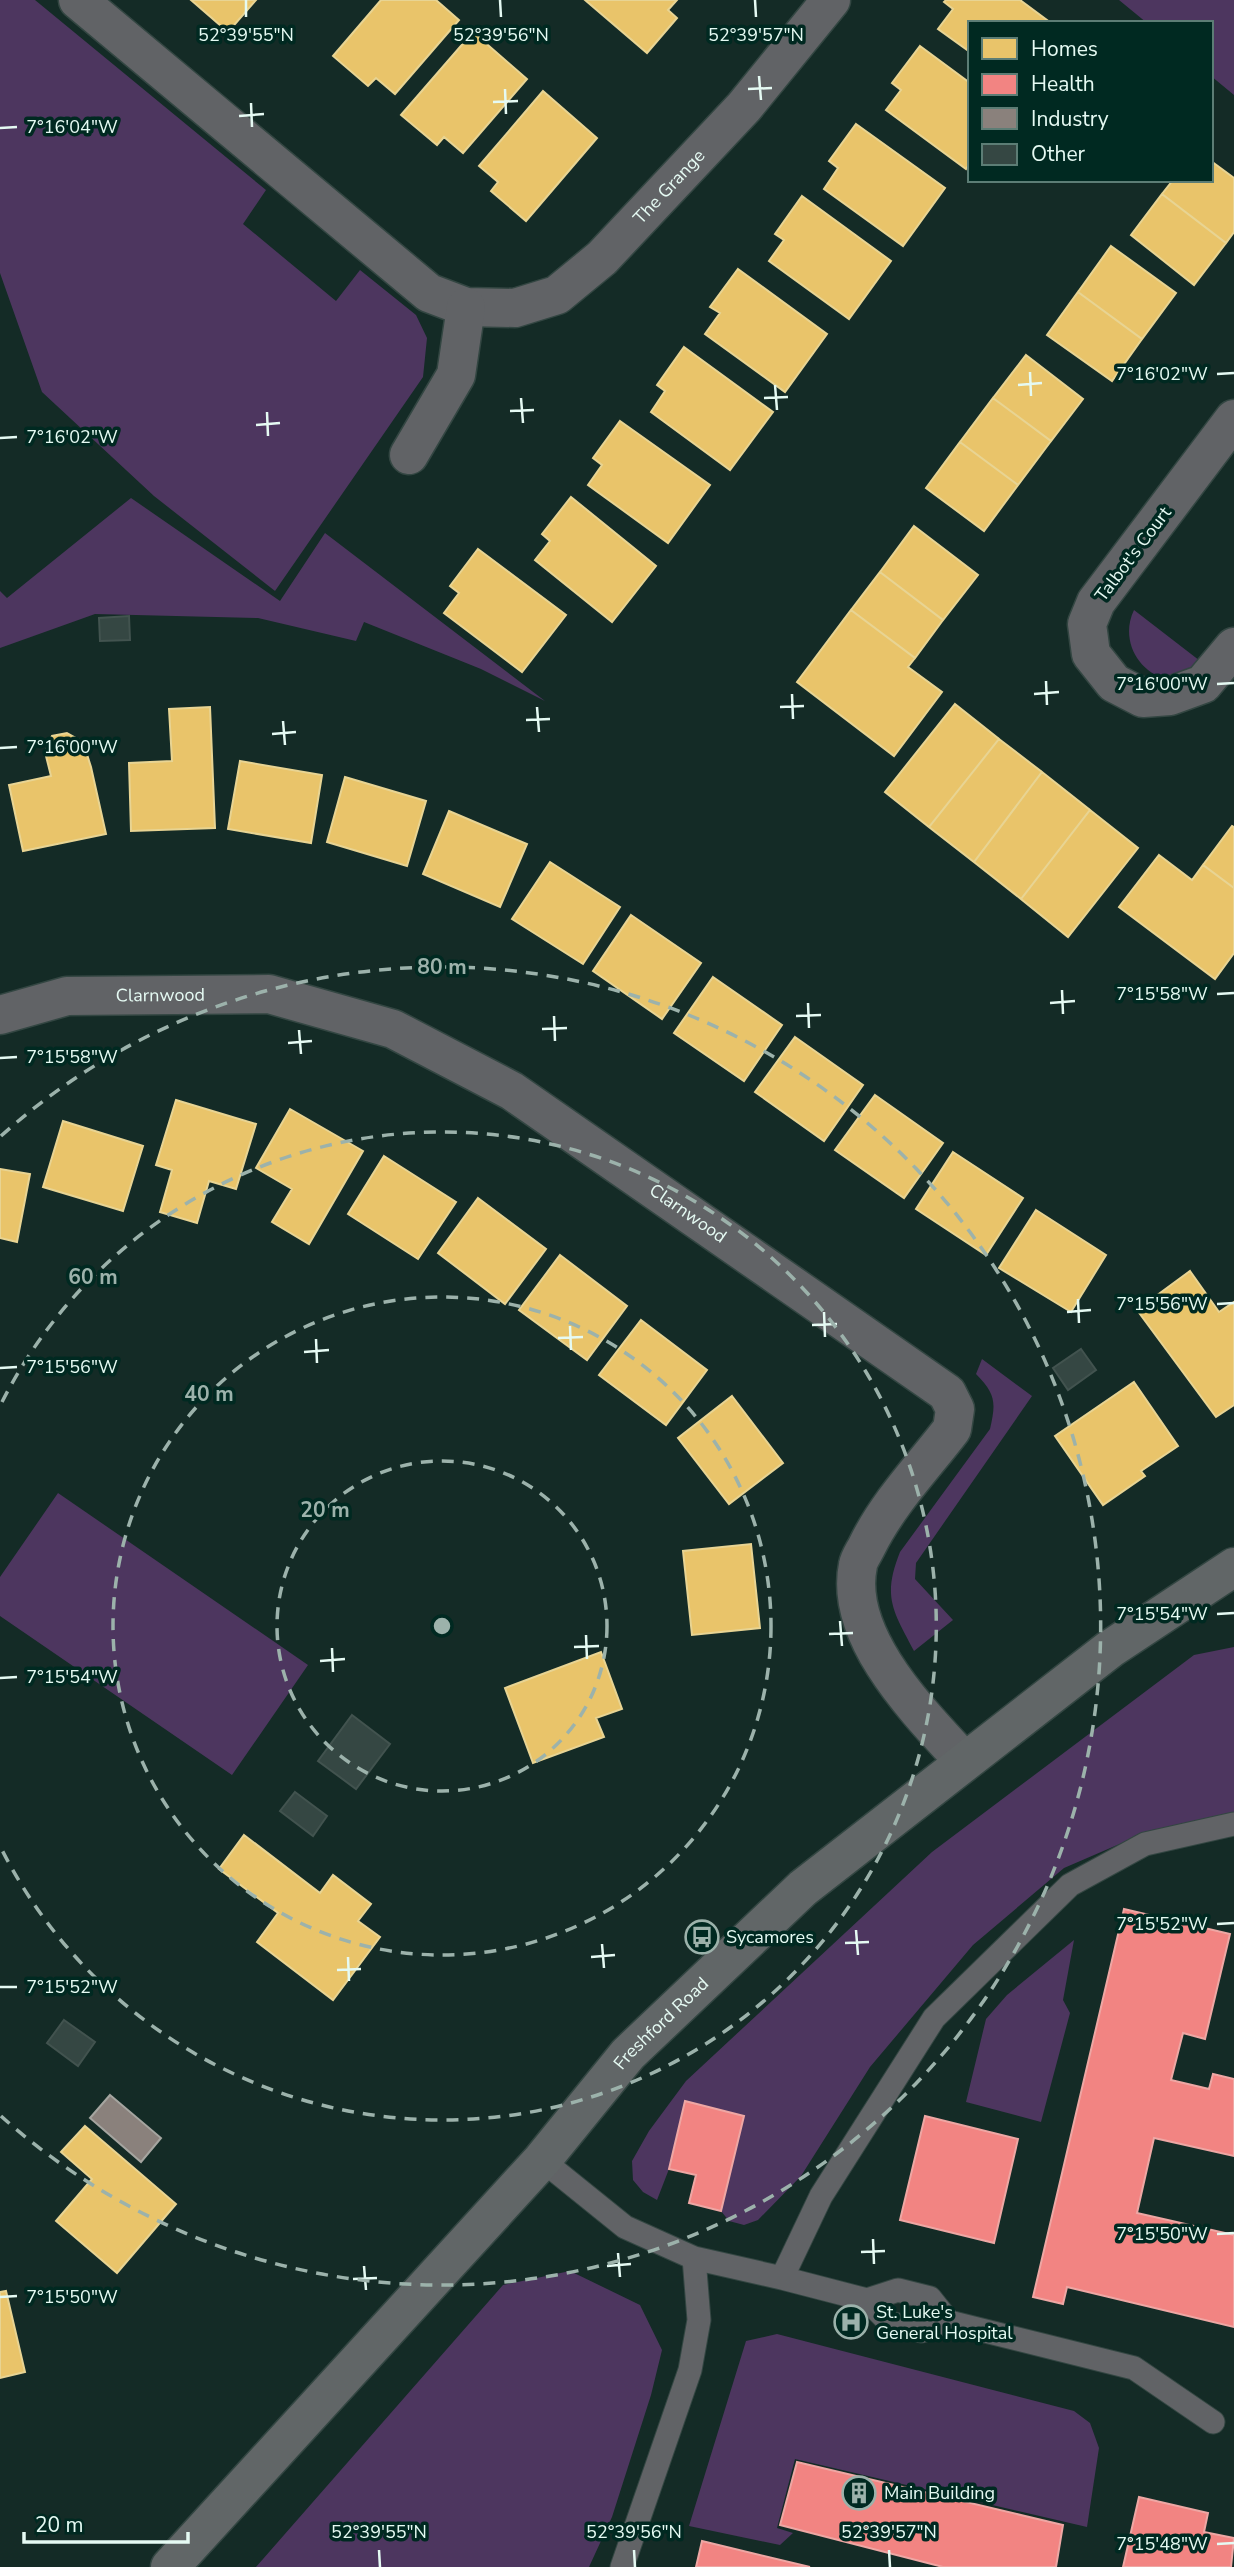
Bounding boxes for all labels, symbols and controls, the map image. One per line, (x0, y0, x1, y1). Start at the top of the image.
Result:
legend (968, 21, 1213, 182)
text: 52°39'55"N (198, 23, 294, 47)
text: 52°39'56"N (453, 23, 549, 47)
text: 52°39'57"N (708, 23, 804, 47)
text: Homes (1031, 35, 1098, 63)
text: Health (1031, 70, 1095, 98)
text: Industry (1031, 105, 1109, 133)
text: 7°16'04"W (26, 115, 118, 139)
text: Other (1031, 140, 1086, 168)
street label: The Grange (628, 144, 710, 229)
text: 7°16'02"W (1116, 362, 1208, 386)
text: 7°16'02"W (26, 425, 118, 449)
street label: Talbot's Court (1089, 501, 1177, 606)
text: 7°16'00"W (1116, 672, 1208, 696)
text: 7°16'00"W (26, 735, 118, 759)
text: 80 m (417, 953, 467, 981)
text: 7°15'58"W (1116, 982, 1208, 1006)
street label: Clarnwood (116, 983, 205, 1008)
text: 7°15'58"W (26, 1045, 118, 1069)
street label: Clarnwood (645, 1178, 732, 1249)
text: 60 m (68, 1263, 118, 1291)
text: 7°15'56"W (1116, 1292, 1208, 1316)
text: 7°15'56"W (26, 1355, 118, 1379)
text: 40 m (184, 1380, 234, 1408)
text: 20 m (300, 1496, 350, 1524)
text: 7°15'54"W (1116, 1602, 1208, 1626)
centre of rings (430, 1614, 454, 1638)
text: 7°15'54"W (26, 1665, 118, 1689)
text: 7°15'52"W (1116, 1912, 1208, 1936)
bus stop icon: Sycamores (683, 1918, 721, 1956)
place label: Sycamores (726, 1925, 814, 1949)
street label: Freshford Road (608, 1972, 714, 2075)
text: 7°15'52"W (26, 1975, 118, 1999)
text: 7°15'50"W (1116, 2222, 1208, 2246)
text: 7°15'50"W (26, 2285, 118, 2309)
place label: St. Luke's General Hospital (876, 2300, 1013, 2345)
hospital icon: St. Luke's General Hospital (832, 2303, 870, 2341)
building icon: Main Building (840, 2474, 878, 2512)
place label: Main Building (884, 2481, 995, 2505)
scale bar (24, 2500, 189, 2544)
text: 20 m (35, 2511, 84, 2539)
text: 52°39'55"N (331, 2520, 427, 2544)
text: 52°39'56"N (586, 2520, 682, 2544)
text: 52°39'57"N (841, 2520, 937, 2544)
text: 7°15'48"W (1116, 2532, 1208, 2556)

